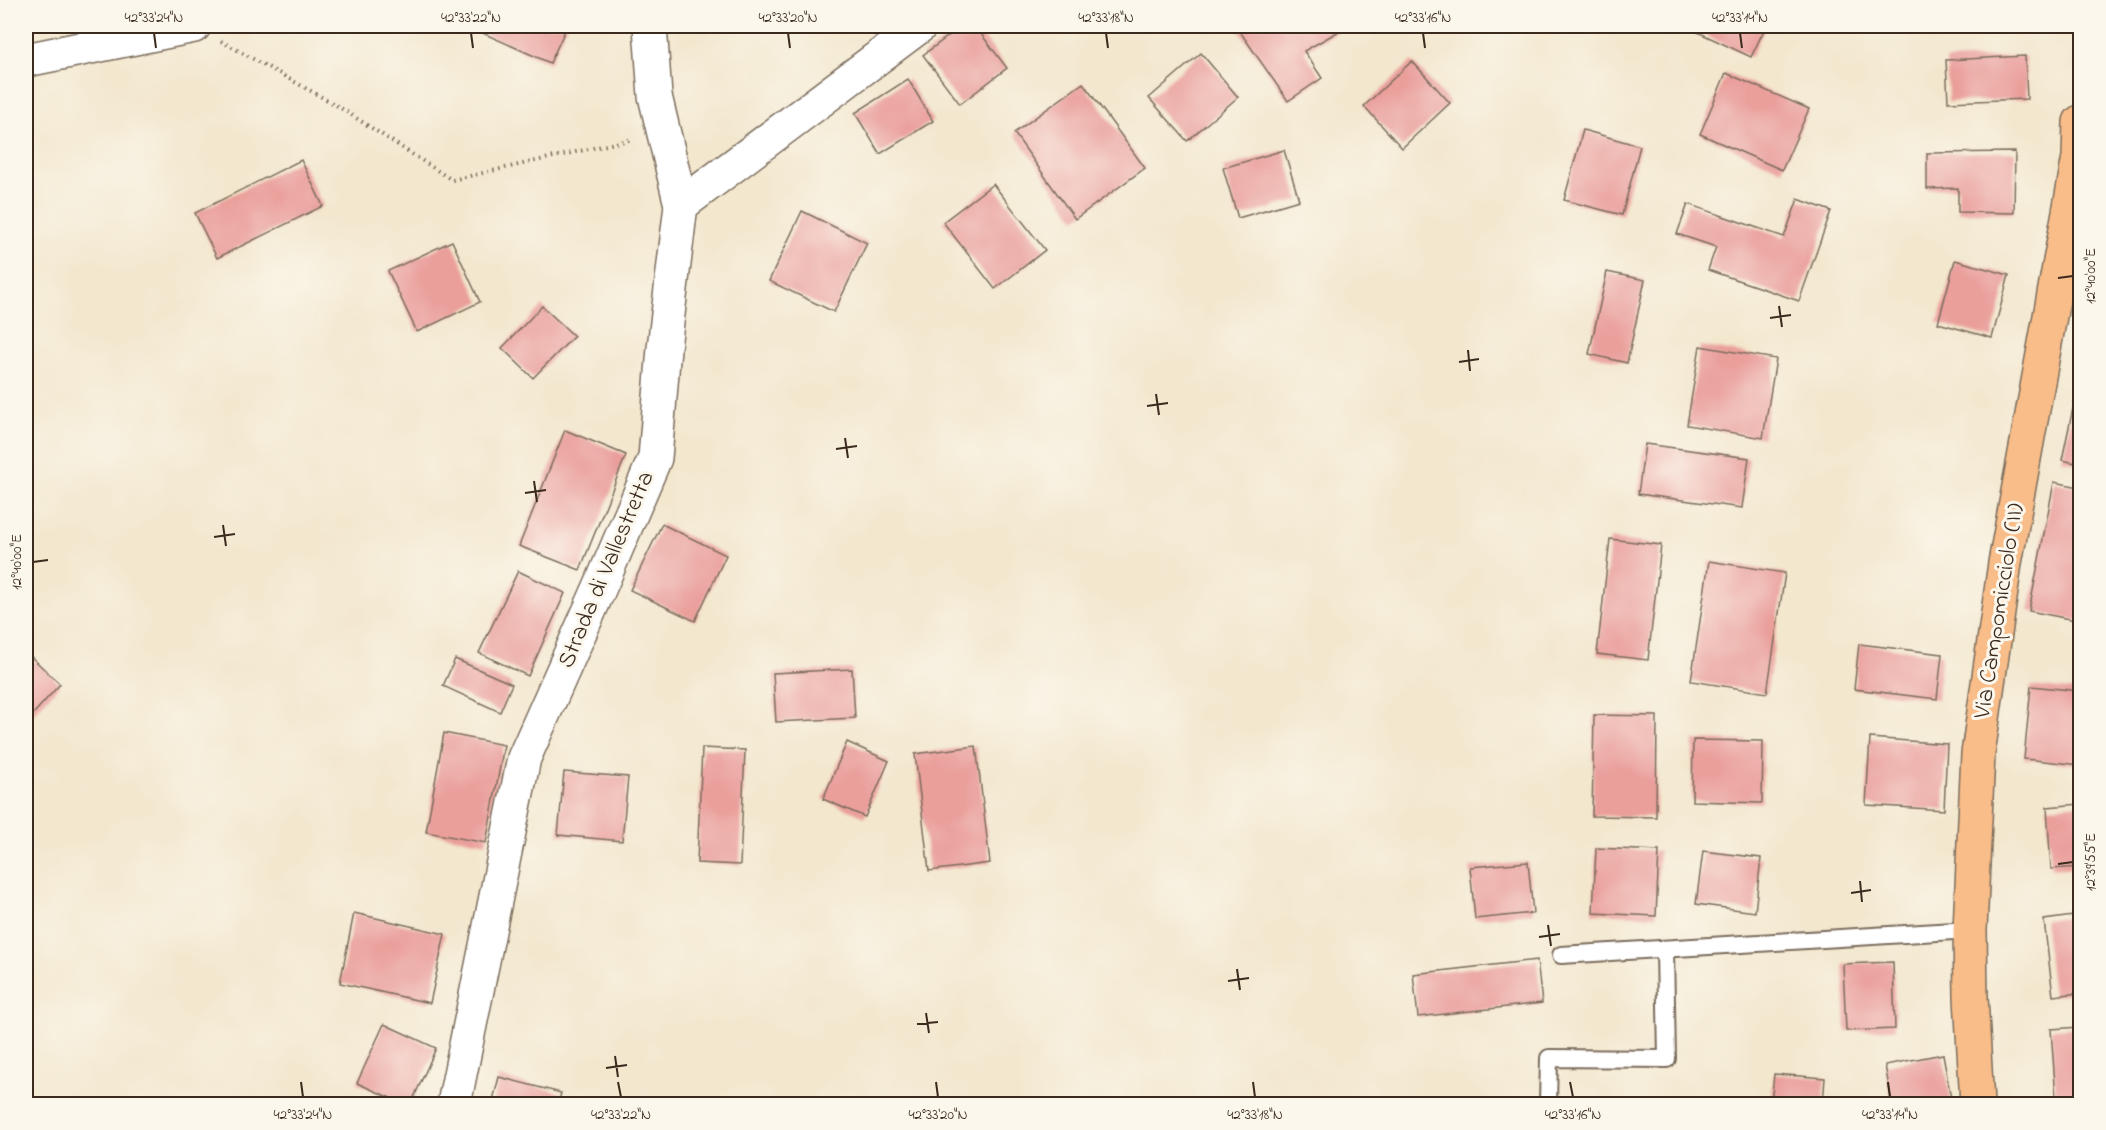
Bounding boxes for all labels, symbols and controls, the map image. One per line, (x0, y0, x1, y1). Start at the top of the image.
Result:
text: 42°33'24"N (125, 7, 183, 29)
text: 42°33'22"N (441, 7, 501, 29)
text: 42°33'20"N (758, 7, 818, 29)
text: 42°33'18"N (1078, 7, 1134, 29)
text: 42°33'16"N (1395, 7, 1451, 29)
text: 42°33'14"N (1712, 7, 1768, 29)
text: 12°40'00"E (2080, 248, 2102, 304)
street label: Strada di Vallestretta (550, 466, 664, 674)
street label: Via Campomicciolo (II) (1966, 501, 2034, 722)
text: 12°40'00"E (6, 534, 28, 590)
text: 12°39'55"E (2080, 833, 2102, 891)
text: 42°33'24"N (274, 1104, 332, 1126)
text: 42°33'22"N (591, 1104, 651, 1126)
text: 42°33'20"N (908, 1104, 968, 1126)
text: 42°33'18"N (1227, 1104, 1283, 1126)
text: 42°33'16"N (1545, 1104, 1601, 1126)
text: 42°33'14"N (1862, 1104, 1918, 1126)

